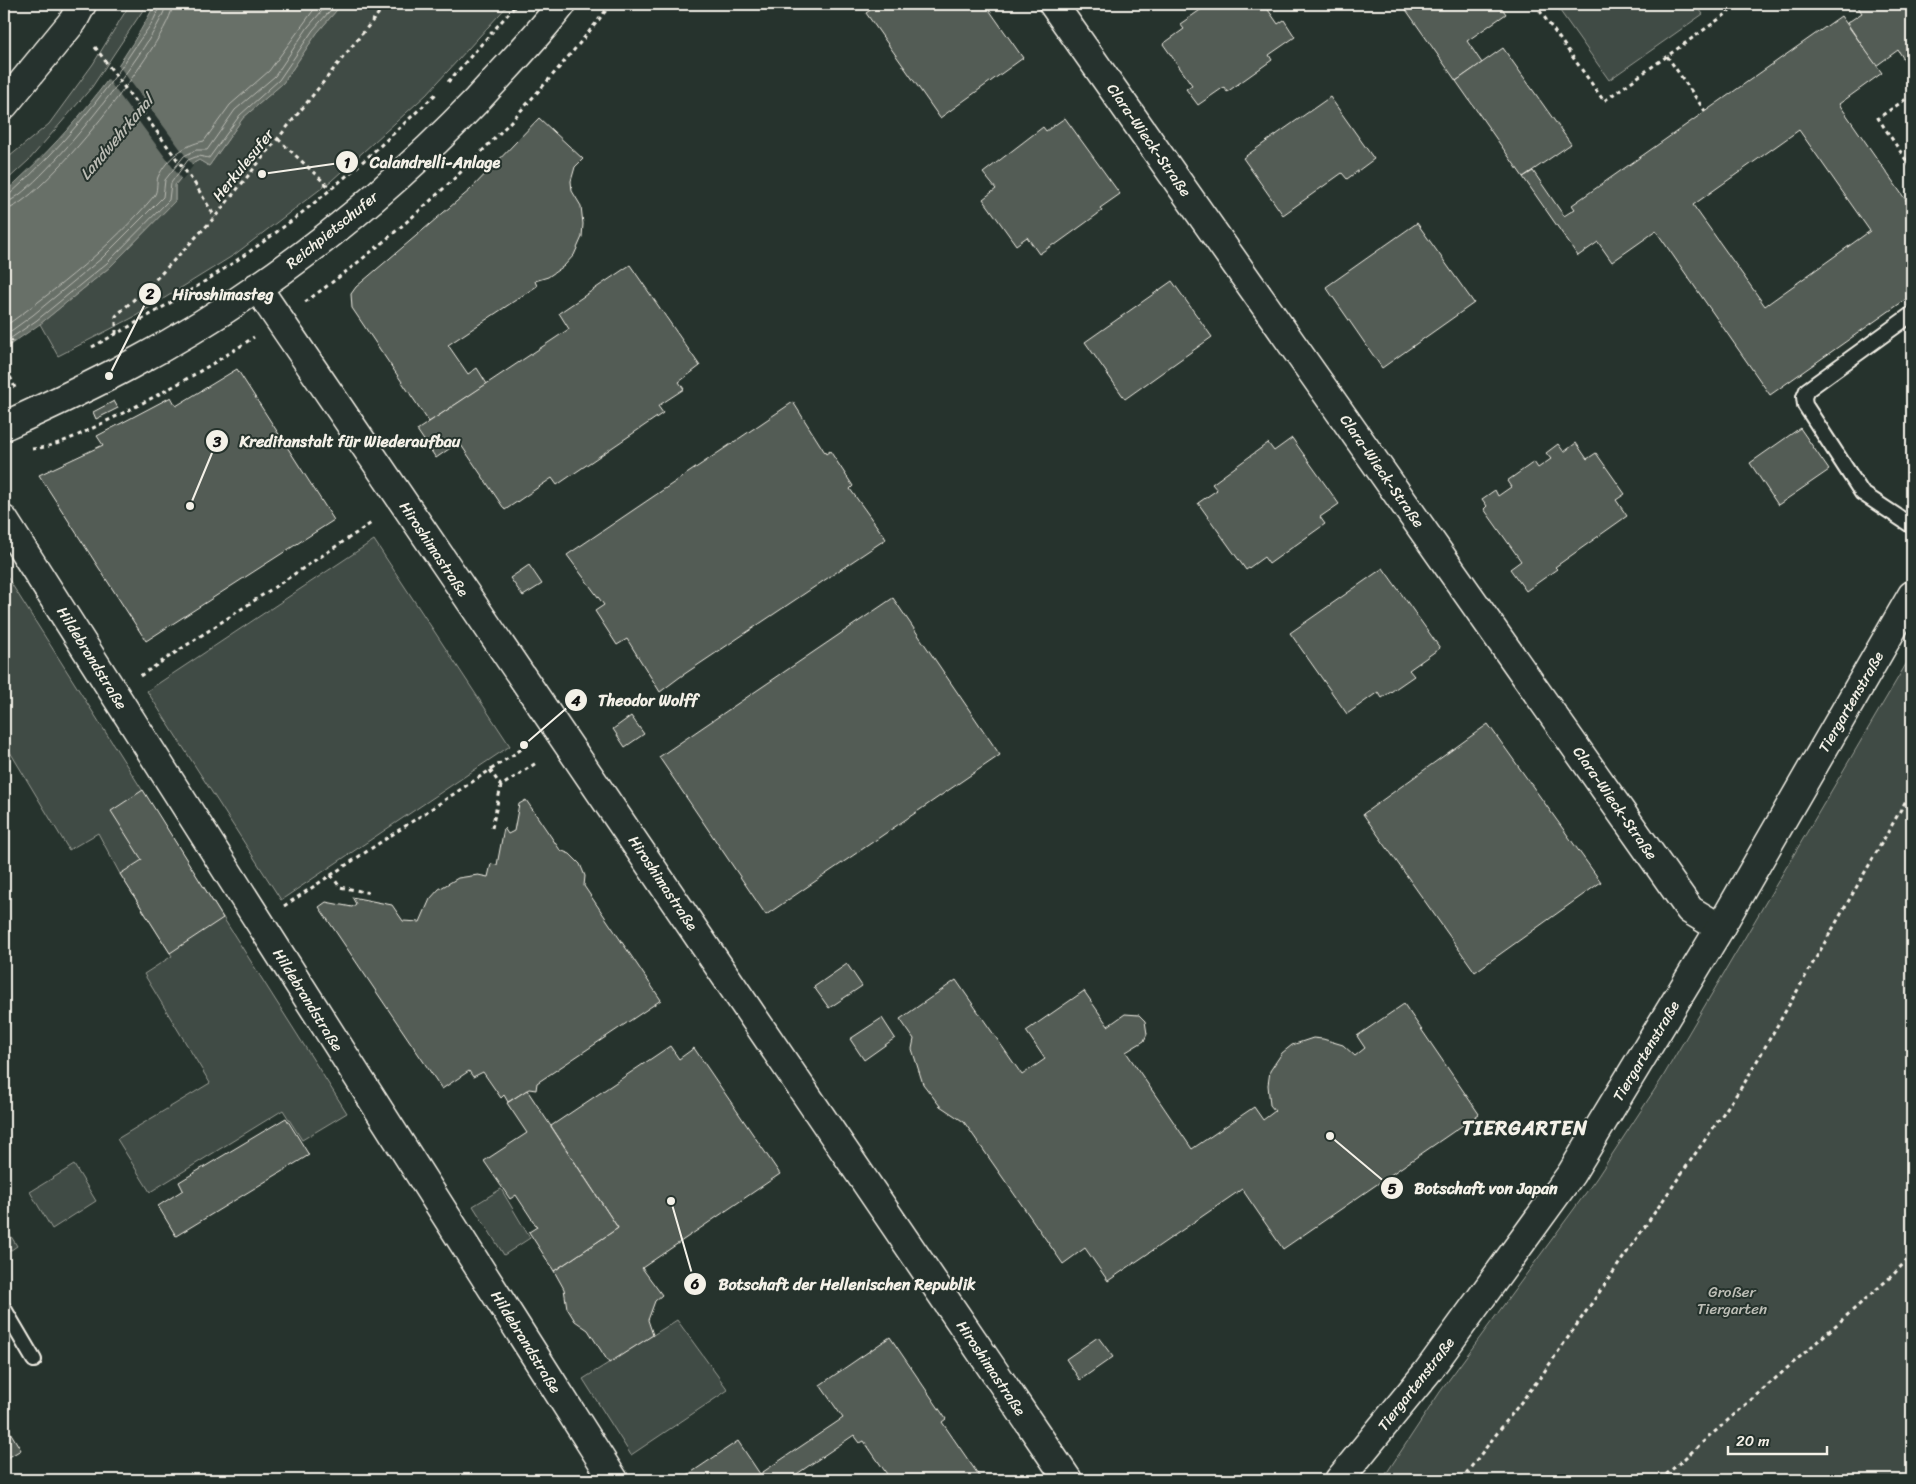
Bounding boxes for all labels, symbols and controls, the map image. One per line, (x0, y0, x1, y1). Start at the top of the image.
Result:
street label: Clara-Wieck-Straße (1100, 78, 1198, 203)
water label: Landwehrkanal (72, 85, 163, 187)
street label: Herkulesufer (205, 122, 281, 207)
callout: Calandrelli-Anlage (335, 147, 510, 178)
text: Calandrelli-Anlage (369, 148, 500, 177)
text: 1 (344, 150, 351, 176)
street label: Reichpietschufer (280, 184, 385, 276)
callout: Hiroshimasteg (138, 278, 284, 309)
text: Hiroshimasteg (171, 280, 274, 309)
text: 2 (145, 281, 155, 307)
street label: Clara-Wieck-Straße (1333, 409, 1431, 534)
callout: Kreditanstalt für Wiederaufbau (205, 426, 471, 457)
text: Kreditanstalt für Wiederaufbau (239, 427, 461, 456)
text: 3 (212, 429, 222, 455)
street label: Hiroshimastraße (392, 496, 476, 602)
street label: Hildebrandstraße (50, 601, 134, 715)
street label: Tiergartenstraße (1811, 646, 1891, 758)
callout: Theodor Wolff (563, 685, 708, 716)
text: Theodor Wolff (598, 686, 701, 715)
text: 4 (570, 688, 581, 714)
street label: Clara-Wieck-Straße (1566, 741, 1664, 866)
street label: Hiroshimastraße (621, 830, 705, 936)
street label: Hildebrandstraße (266, 943, 350, 1057)
street label: Tiergartenstraße (1606, 995, 1686, 1107)
district label: TIERGARTEN (1462, 1111, 1588, 1146)
callout: Botschaft von Japan (1379, 1173, 1568, 1204)
text: Botschaft von Japan (1414, 1174, 1558, 1203)
text: 5 (1387, 1176, 1397, 1202)
callout: Botschaft der Hellenischen Republik (683, 1268, 986, 1299)
text: Botschaft der Hellenischen Republik (718, 1270, 976, 1299)
text: 6 (690, 1271, 700, 1297)
park label: Großer Tiergarten (1697, 1279, 1767, 1322)
street label: Hildebrandstraße (484, 1285, 568, 1399)
street label: Hiroshimastraße (949, 1315, 1033, 1421)
street label: Tiergartenstraße (1371, 1331, 1461, 1437)
scale bar (1728, 1424, 1827, 1456)
text: 20 m (1736, 1428, 1770, 1454)

